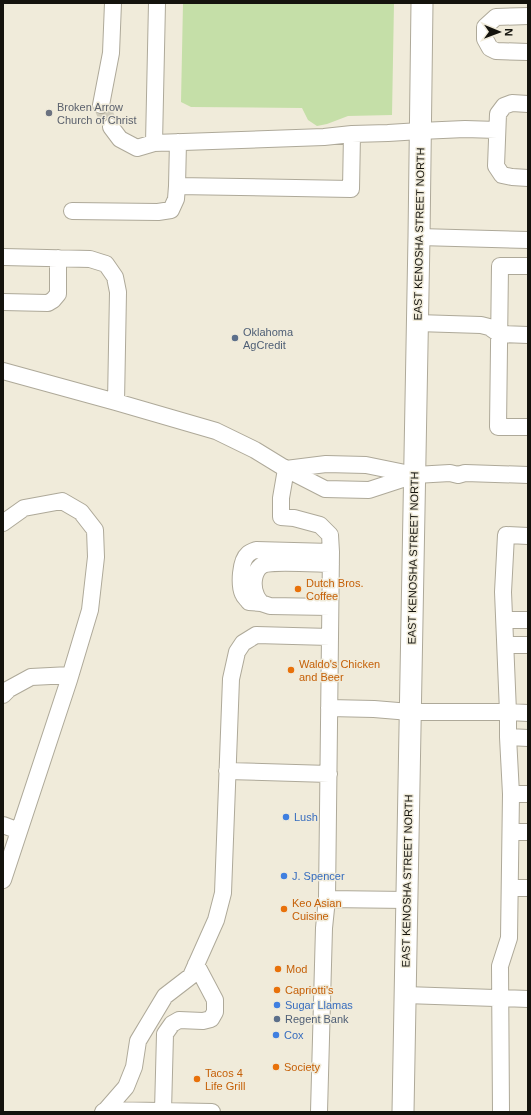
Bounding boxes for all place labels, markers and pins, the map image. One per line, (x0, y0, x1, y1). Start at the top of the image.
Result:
place label: Broken Arrow Church of Christ (57, 101, 136, 126)
marker: Broken Arrow Church of Christ (44, 108, 54, 118)
place label: Oklahoma AgCredit (243, 326, 294, 351)
marker: Oklahoma AgCredit (230, 333, 240, 343)
place label: Dutch Bros. Coffee (306, 577, 363, 602)
marker: Dutch Bros. Coffee (293, 584, 303, 594)
place label: Waldo's Chicken and Beer (299, 658, 380, 683)
marker: Waldo's Chicken and Beer (286, 665, 296, 675)
place label: Lush (294, 811, 318, 823)
marker: Lush (281, 812, 291, 822)
place label: J. Spencer (292, 870, 345, 882)
marker: J. Spencer (279, 871, 289, 881)
place label: Keo Asian Cuisine (292, 897, 342, 922)
marker: Keo Asian Cuisine (279, 904, 289, 914)
place label: Mod (286, 963, 307, 975)
marker: Mod (273, 964, 283, 974)
place label: Capriotti's (285, 984, 334, 996)
marker: Capriotti's (272, 985, 282, 995)
place label: Sugar Llamas (285, 999, 353, 1011)
marker: Sugar Llamas (272, 1000, 282, 1010)
place label: Regent Bank (285, 1013, 349, 1025)
marker: Regent Bank (272, 1014, 282, 1024)
place label: Cox (284, 1029, 304, 1041)
marker: Cox (271, 1030, 281, 1040)
place label: Society (284, 1061, 321, 1073)
marker: Society (271, 1062, 281, 1072)
place label: Tacos 4 Life Grill (205, 1067, 245, 1092)
marker: Tacos 4 Life Grill (192, 1074, 202, 1084)

